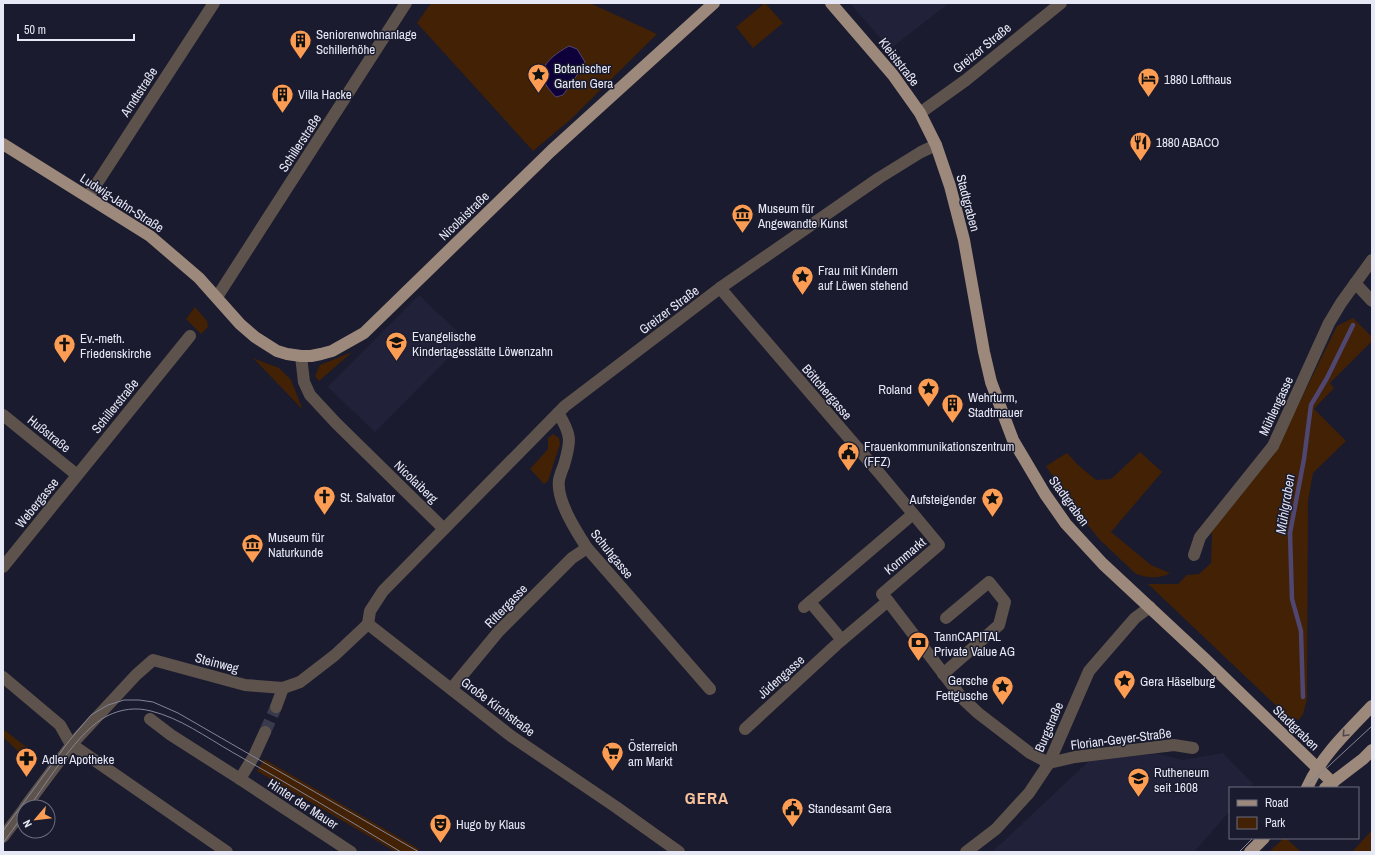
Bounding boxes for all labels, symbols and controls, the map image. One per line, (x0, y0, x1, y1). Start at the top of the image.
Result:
scale bar (18, 16, 134, 42)
street label: Greizer Straße (949, 19, 1015, 77)
text: 50 m (24, 22, 46, 38)
place label: Seniorenwohnanlage Schillerhöhe (316, 26, 417, 58)
building icon: Seniorenwohnanlage Schillerhöhe (288, 28, 314, 61)
street label: Kleiststraße (875, 34, 923, 90)
place label: Botanischer Garten Gera (554, 60, 613, 92)
place icon: Botanischer Garten Gera (526, 62, 552, 95)
street label: Arndtstraße (116, 64, 161, 121)
hotel icon: 1880 Lofthaus (1136, 66, 1162, 99)
place label: 1880 Lofthaus (1164, 71, 1232, 88)
building icon: Villa Hacke (269, 81, 295, 114)
place label: Villa Hacke (298, 86, 352, 103)
street label: Schillerstraße (275, 111, 325, 175)
restaurant icon: 1880 ABACO (1128, 129, 1154, 162)
place label: 1880 ABACO (1156, 134, 1219, 151)
street label: Ludwig-Jahn-Straße (77, 170, 167, 236)
street label: Stadtgraben (952, 173, 984, 233)
street label: Nicolaistraße (435, 188, 493, 244)
place label: Museum für Angewandte Kunst (757, 200, 848, 232)
museum icon: Museum für Angewandte Kunst (730, 202, 756, 235)
place label: Frau mit Kindern auf Löwen stehend (818, 262, 908, 294)
place icon: Frau mit Kindern auf Löwen stehend (789, 264, 815, 297)
street label: Greizer Straße (636, 282, 702, 338)
place label: Evangelische Kindertagesstätte Löwenzahn (412, 328, 553, 360)
place label: Ev.-meth. Friedenskirche (80, 330, 151, 362)
school or university icon: Evangelische Kindertagesstätte Löwenzahn (384, 330, 410, 363)
church icon: Ev.-meth. Friedenskirche (51, 332, 77, 365)
street label: Böttchergasse (798, 361, 856, 423)
street label: Mühlengasse (1255, 374, 1297, 438)
street label: Schillerstraße (88, 375, 142, 437)
place icon: Roland (915, 376, 941, 409)
place label: Roland (878, 381, 912, 398)
place label: Wehrturm, Stadtmauer (968, 389, 1024, 421)
building icon: Wehrturm, Stadtmauer (939, 391, 965, 424)
street label: Hußstraße (24, 412, 74, 456)
place label: Frauenkommunikationszentrum (FFZ) (864, 438, 1015, 470)
public building icon: Frauenkommunikationszentrum (FFZ) (836, 440, 862, 473)
street label: Nicolaiberg (390, 457, 442, 507)
street label: Stadtgraben (1045, 473, 1093, 530)
water label: Mühlgraben (1271, 473, 1299, 535)
street label: Webergasse (12, 474, 62, 532)
church icon: St. Salvator (311, 484, 337, 517)
place icon: Aufsteigender (979, 486, 1005, 519)
place label: St. Salvator (340, 489, 396, 506)
place label: Aufsteigender (909, 491, 976, 508)
street label: Schuhgasse (587, 526, 637, 582)
place label: Museum für Naturkunde (268, 529, 325, 561)
museum icon: Museum für Naturkunde (240, 531, 266, 564)
street label: Kornmarkt (881, 534, 929, 578)
street label: Rittergasse (481, 580, 531, 632)
place label: TannCAPITAL Private Value AG (934, 628, 1015, 660)
bank icon: TannCAPITAL Private Value AG (905, 630, 931, 663)
street label: Steinweg (193, 649, 241, 677)
street label: Jüdengasse (754, 651, 808, 703)
place icon: Gera Häselburg (1112, 668, 1138, 701)
place label: Gersche Fettgusche (936, 672, 988, 704)
place label: Gera Häselburg (1140, 673, 1215, 690)
street label: Große Kirchstraße (458, 674, 538, 740)
place icon: Gersche Fettgusche (990, 674, 1016, 707)
street label: Burgstraße (1031, 699, 1067, 755)
street label: Stadtgraben (1269, 702, 1323, 754)
street label: Florian-Geyer-Straße (1070, 724, 1172, 754)
one-way arrow (1342, 729, 1349, 737)
place label: Österreich am Markt (628, 738, 678, 770)
supermarket icon: Österreich am Markt (600, 740, 626, 773)
pharmacy icon: Adler Apotheke (14, 746, 40, 779)
place label: Adler Apotheke (41, 751, 114, 768)
place label: Rutheneum seit 1608 (1154, 764, 1209, 796)
school or university icon: Rutheneum seit 1608 (1126, 766, 1152, 799)
street label: Hinter der Mauer (265, 775, 342, 833)
district label: GERA (685, 786, 729, 809)
legend (1229, 787, 1359, 839)
public building icon: Standesamt Gera (780, 795, 806, 828)
text: Road (1265, 795, 1289, 811)
north arrow (16, 799, 56, 839)
place label: Standesamt Gera (808, 800, 892, 817)
theatre icon: Hugo by Klaus (428, 811, 454, 844)
text: Park (1265, 815, 1285, 831)
place label: Hugo by Klaus (456, 816, 525, 833)
text: N (19, 818, 35, 830)

